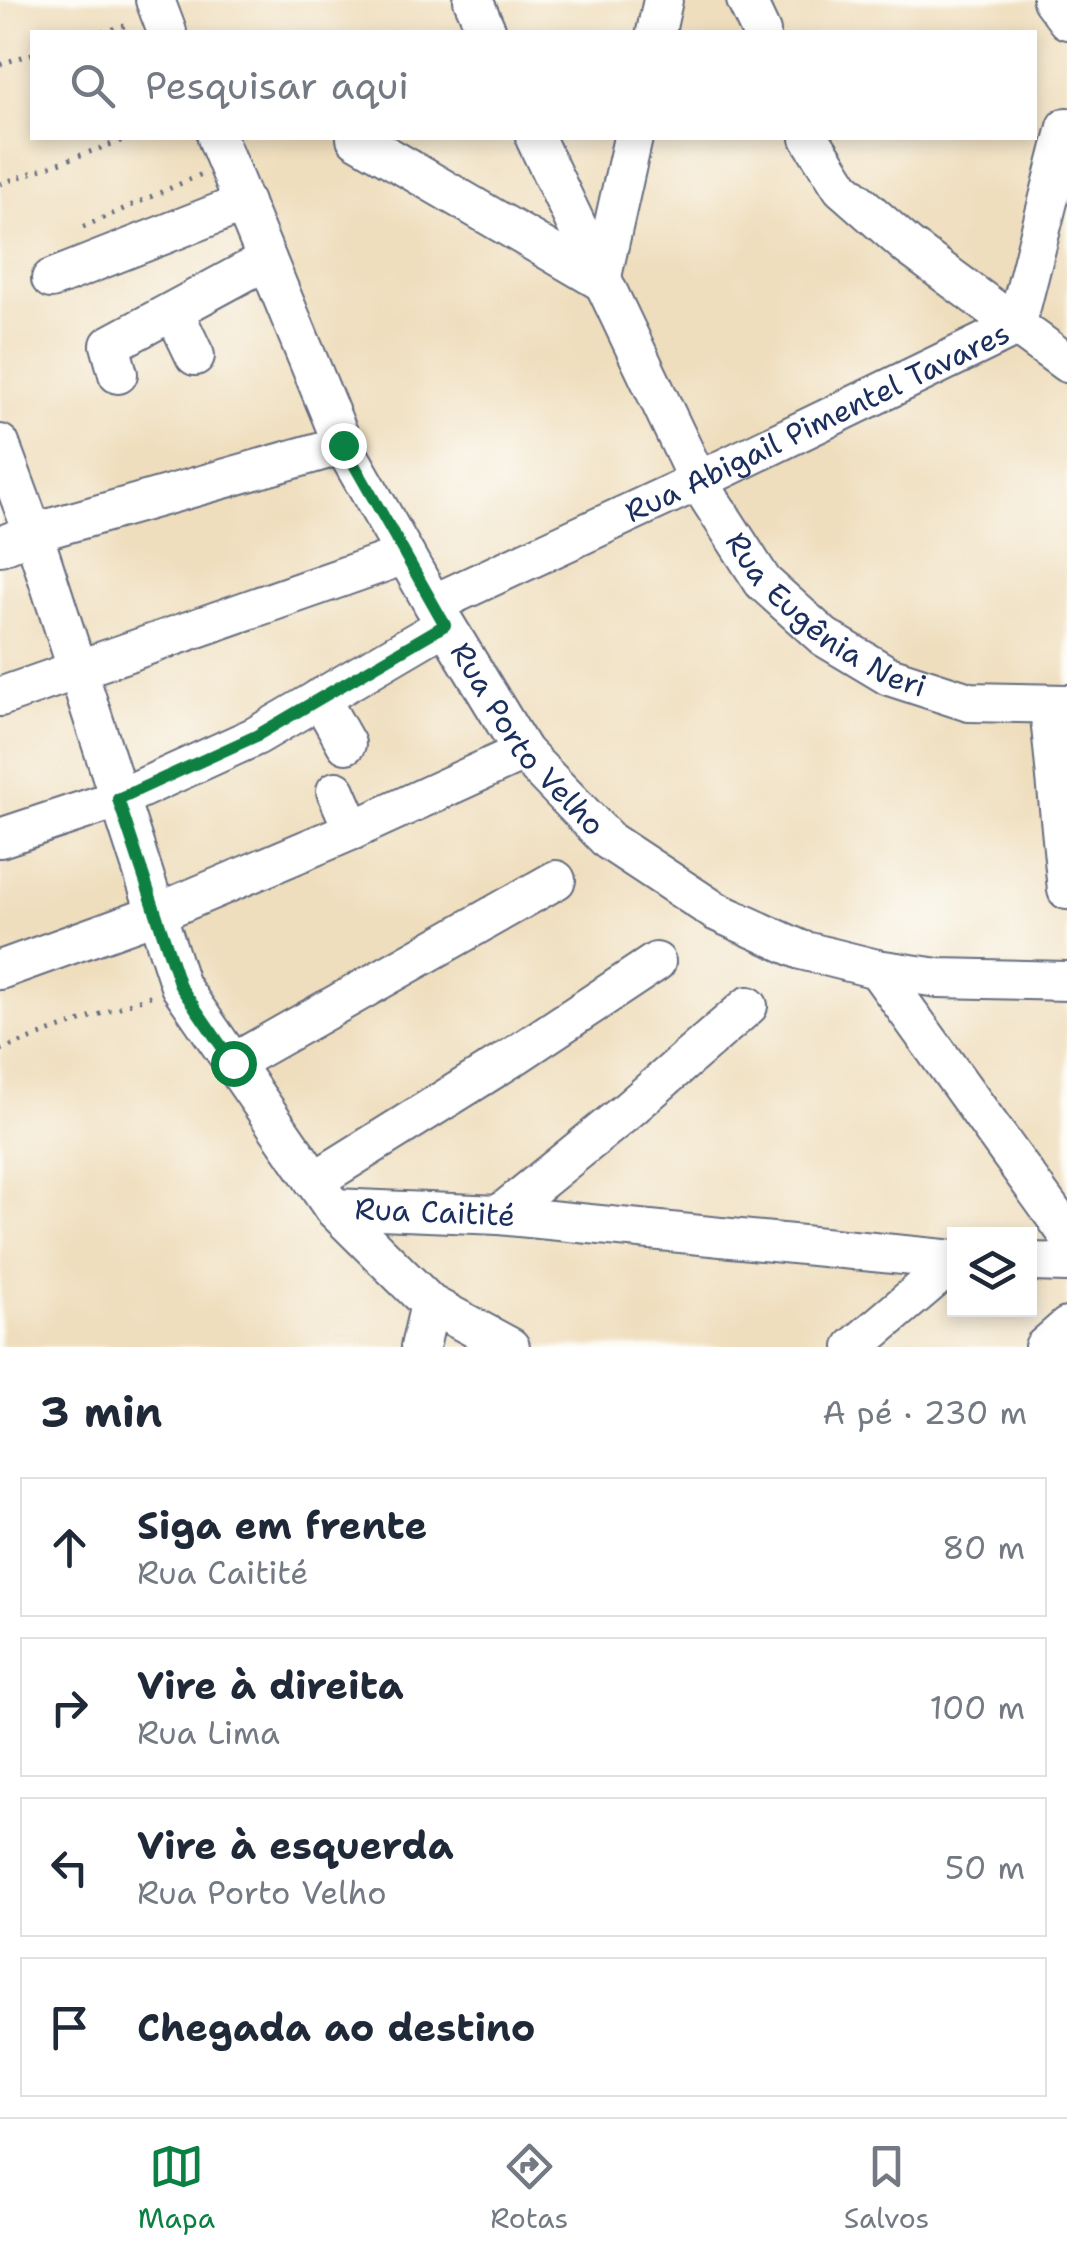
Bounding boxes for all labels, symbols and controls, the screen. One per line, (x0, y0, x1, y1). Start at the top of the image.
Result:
search box (30, 30, 1037, 140)
icon: search (65, 58, 120, 113)
text: Pesquisar aqui (145, 60, 409, 111)
street label: Rua Abigail Pimentel Tavares (618, 312, 1016, 532)
route end (321, 423, 367, 469)
street label: Rua Eugênia Neri (716, 524, 932, 707)
street label: Rua Porto Velho (441, 634, 614, 844)
route start (211, 1041, 257, 1087)
street label: Rua Caitité (354, 1188, 517, 1236)
map controls (947, 1227, 1037, 1317)
button: layers (947, 1227, 1037, 1317)
text: 3 min (40, 1384, 162, 1440)
text: A pé · 230 m (822, 1391, 1027, 1434)
text: Siga em frente (137, 1500, 427, 1551)
icon: ahead (42, 1520, 97, 1575)
text: 80 m (942, 1526, 1025, 1569)
text: Rua Caitité (137, 1551, 308, 1594)
text: Vire à direita (137, 1660, 404, 1711)
icon: right (42, 1680, 97, 1735)
text: 100 m (929, 1686, 1025, 1729)
text: Rua Lima (137, 1711, 280, 1754)
text: Vire à esquerda (137, 1820, 454, 1871)
icon: left (42, 1840, 97, 1895)
text: 50 m (945, 1846, 1025, 1889)
text: Rua Porto Velho (137, 1871, 387, 1914)
icon: arrive (42, 2000, 97, 2055)
text: Chegada ao destino (137, 2002, 535, 2053)
tab: Mapa (138, 2139, 215, 2237)
tab: Rotas (490, 2139, 568, 2237)
tab: Salvos (844, 2139, 929, 2237)

